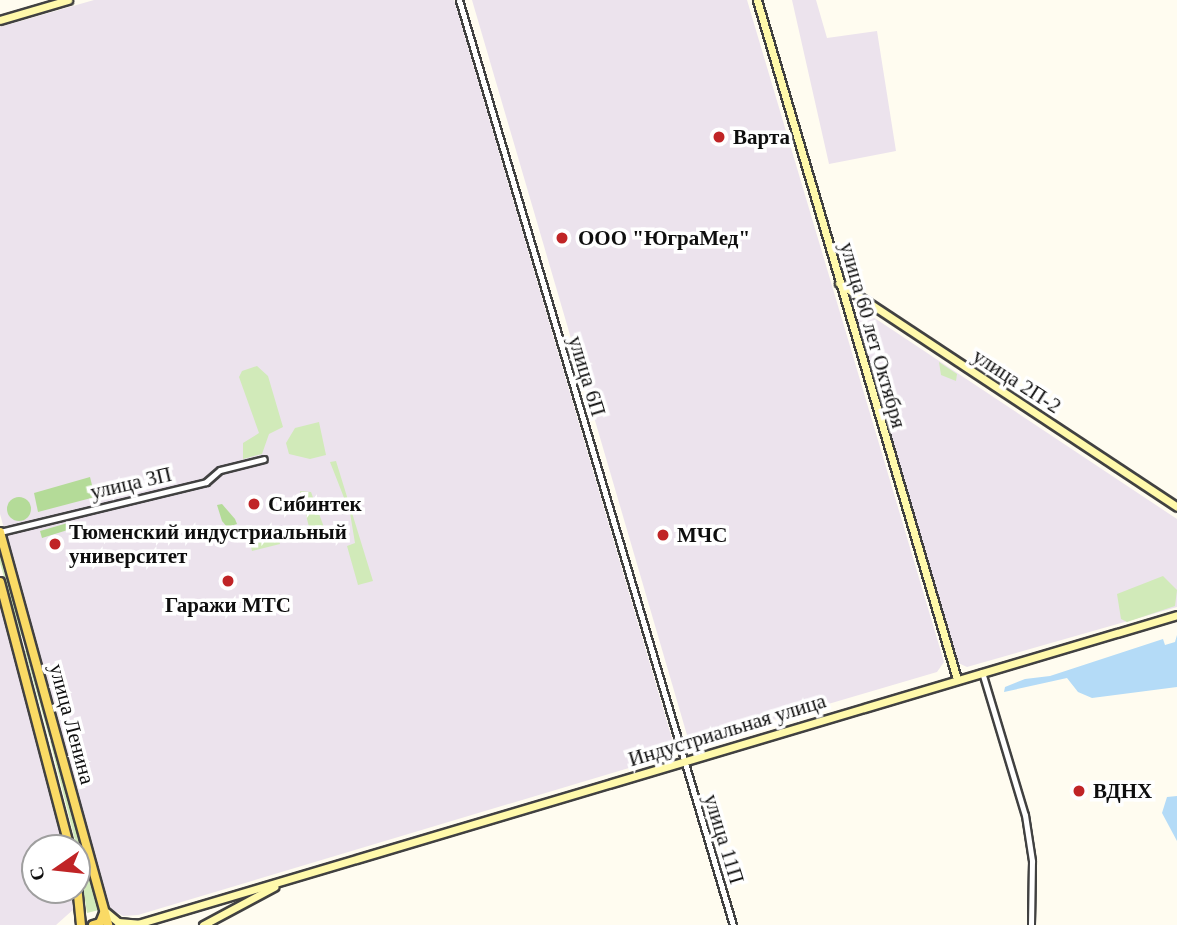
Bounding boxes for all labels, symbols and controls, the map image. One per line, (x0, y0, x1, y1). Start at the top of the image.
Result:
place label: Варта (733, 124, 790, 150)
marker: Варта (711, 129, 727, 145)
place label: ООО "ЮграМед" (578, 225, 750, 251)
marker: ООО "ЮграМед" (552, 228, 572, 248)
street label: улица 60 лет Октября (834, 239, 912, 431)
street label: улица 6П (563, 333, 611, 419)
street label: улица 2П-2 (968, 343, 1066, 419)
street label: улица 3П (88, 461, 174, 505)
place label: Сибинтек (268, 491, 362, 517)
marker: Сибинтек (246, 496, 262, 512)
place label: Тюменский индустриальный университет (69, 519, 347, 569)
place label: МЧС (677, 522, 727, 548)
marker: МЧС (655, 527, 671, 543)
marker: Тюменский индустриальный университет (47, 536, 63, 552)
marker: Гаражи МТС (220, 573, 236, 589)
place label: Гаражи МТС (165, 592, 291, 618)
street label: улица Ленина (44, 661, 100, 787)
street label: Индустриальная улица (625, 688, 829, 772)
place label: ВДНХ (1093, 778, 1152, 804)
marker: ВДНХ (1071, 783, 1087, 799)
street label: улица 11П (698, 791, 750, 887)
north arrow (21, 834, 91, 904)
text: С (25, 865, 49, 883)

